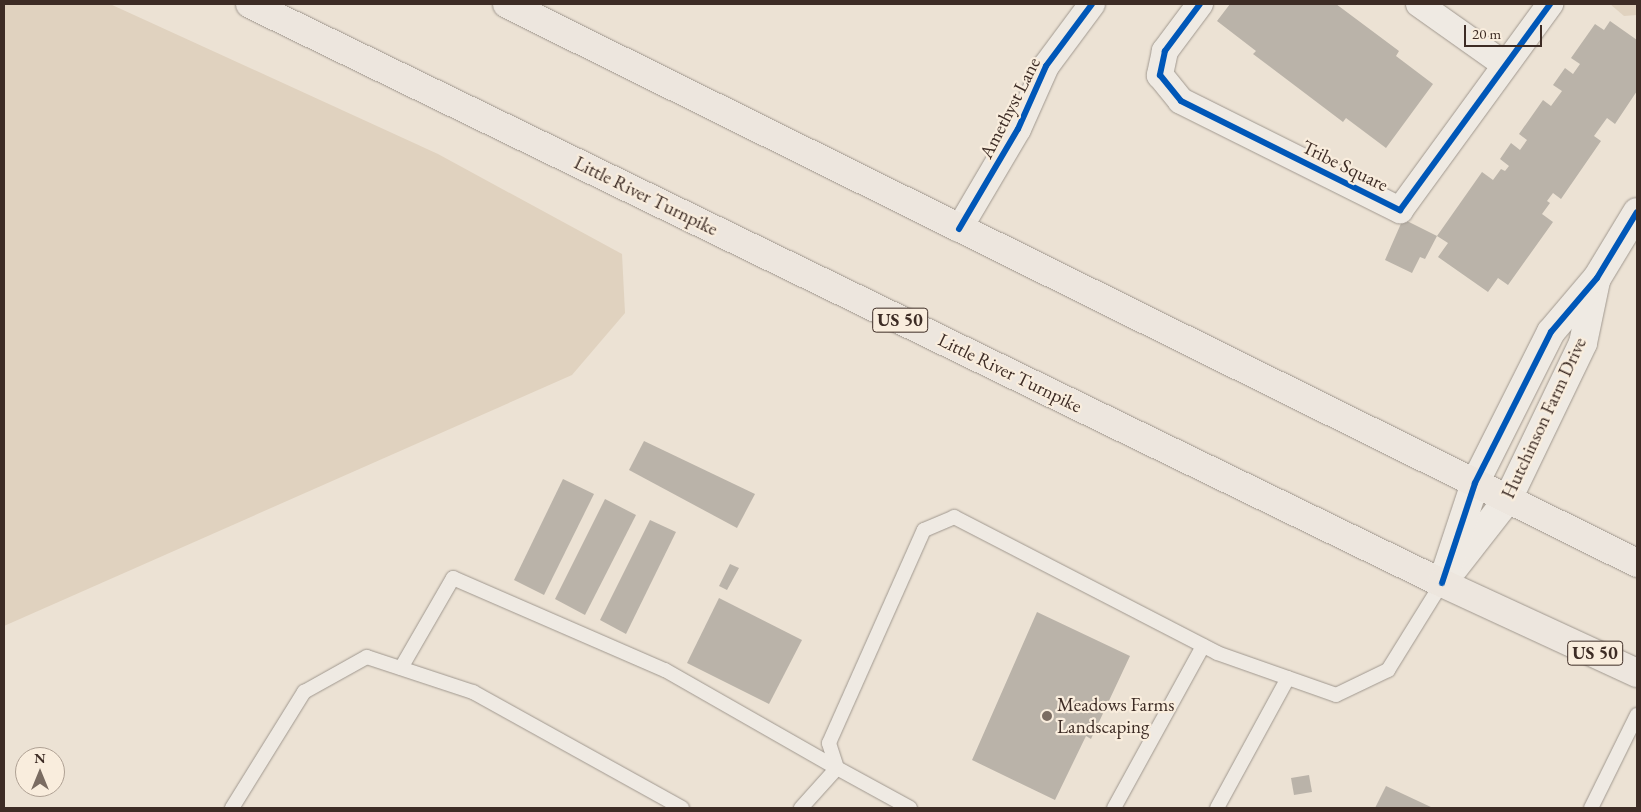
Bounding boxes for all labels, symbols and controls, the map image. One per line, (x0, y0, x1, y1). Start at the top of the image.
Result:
scale bar (1466, 15, 1544, 47)
text: 20 m (1472, 24, 1501, 43)
street label: Amethyst Lane (975, 54, 1045, 162)
street label: Tribe Square (1298, 135, 1392, 197)
street label: Little River Turnpike (570, 151, 722, 241)
road number: US 50 (871, 304, 929, 336)
street label: Little River Turnpike (934, 328, 1086, 418)
street label: Hutchinson Farm Drive (1497, 334, 1591, 502)
road number: US 50 (1566, 638, 1624, 668)
place label: Meadows Farms Landscaping (1057, 694, 1174, 738)
marker: Meadows Farms Landscaping (1041, 710, 1053, 722)
north arrow (15, 747, 65, 797)
text: N (34, 749, 46, 767)

